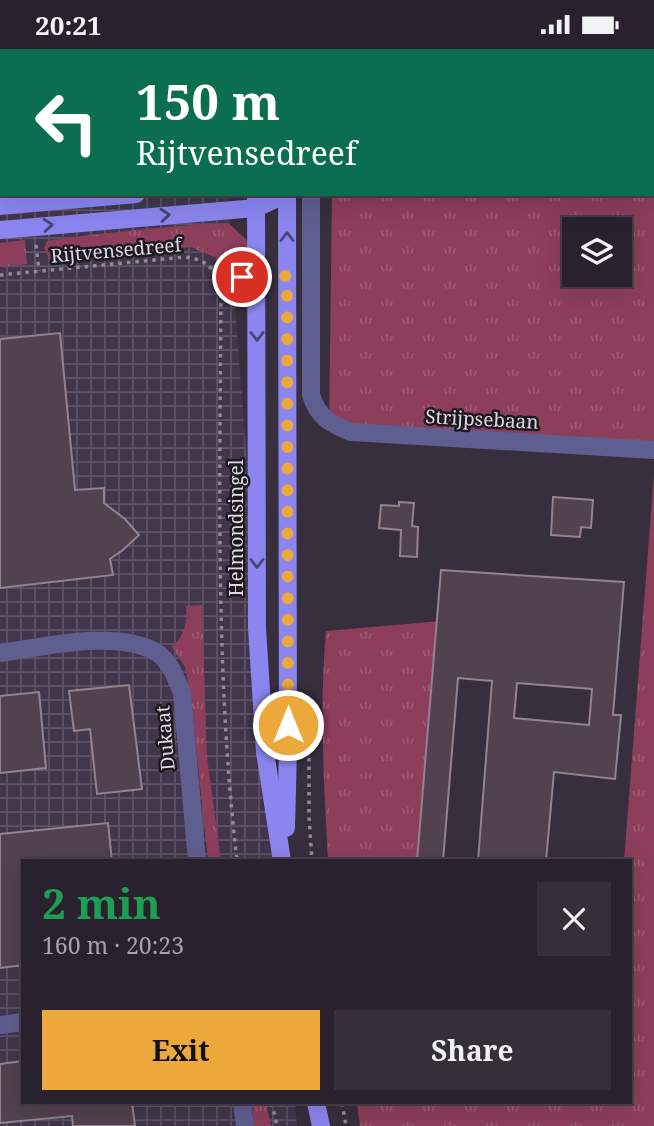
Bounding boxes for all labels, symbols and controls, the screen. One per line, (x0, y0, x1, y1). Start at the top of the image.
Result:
text: 20:21 (35, 7, 102, 43)
text: 150 m (136, 68, 280, 134)
icon: left (21, 77, 112, 168)
text: Rijtvensedreef (136, 131, 357, 174)
one-way arrow (159, 208, 170, 223)
map controls (562, 217, 632, 287)
button: layers (562, 217, 632, 287)
one-way arrow (42, 218, 54, 233)
street label: Rijtvensedreef (50, 231, 184, 269)
one-way arrow (279, 231, 295, 241)
pin (212, 247, 272, 307)
icon: arrive (223, 258, 261, 296)
one-way arrow (249, 331, 265, 342)
street label: Strijpsebaan (425, 403, 539, 435)
street label: Helmondsingel (223, 459, 249, 597)
one-way arrow (249, 559, 265, 569)
position arrow (251, 688, 325, 762)
street label: Dukaat (149, 704, 181, 772)
text: 2 min (42, 874, 161, 931)
button: close (537, 882, 611, 956)
text: 160 m · 20:23 (42, 929, 184, 961)
button: Exit (42, 1010, 320, 1090)
button: Share (334, 1010, 611, 1090)

